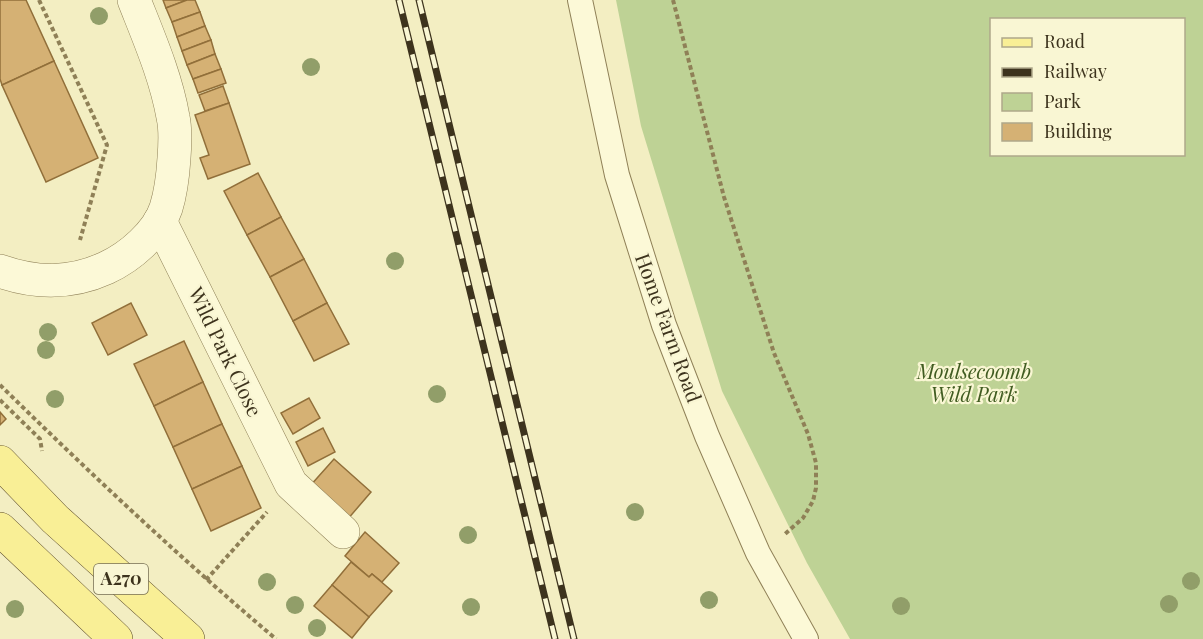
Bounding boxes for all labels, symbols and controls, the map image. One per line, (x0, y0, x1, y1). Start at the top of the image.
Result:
legend (990, 18, 1185, 156)
text: Road (1044, 29, 1085, 53)
text: Railway (1044, 59, 1107, 83)
text: Park (1044, 89, 1081, 113)
text: Building (1044, 119, 1112, 143)
street label: Home Farm Road (630, 249, 709, 406)
street label: Wild Park Close (183, 281, 269, 420)
park label: Moulsecoomb Wild Park (916, 357, 1031, 407)
road number: A270 (94, 564, 148, 594)

